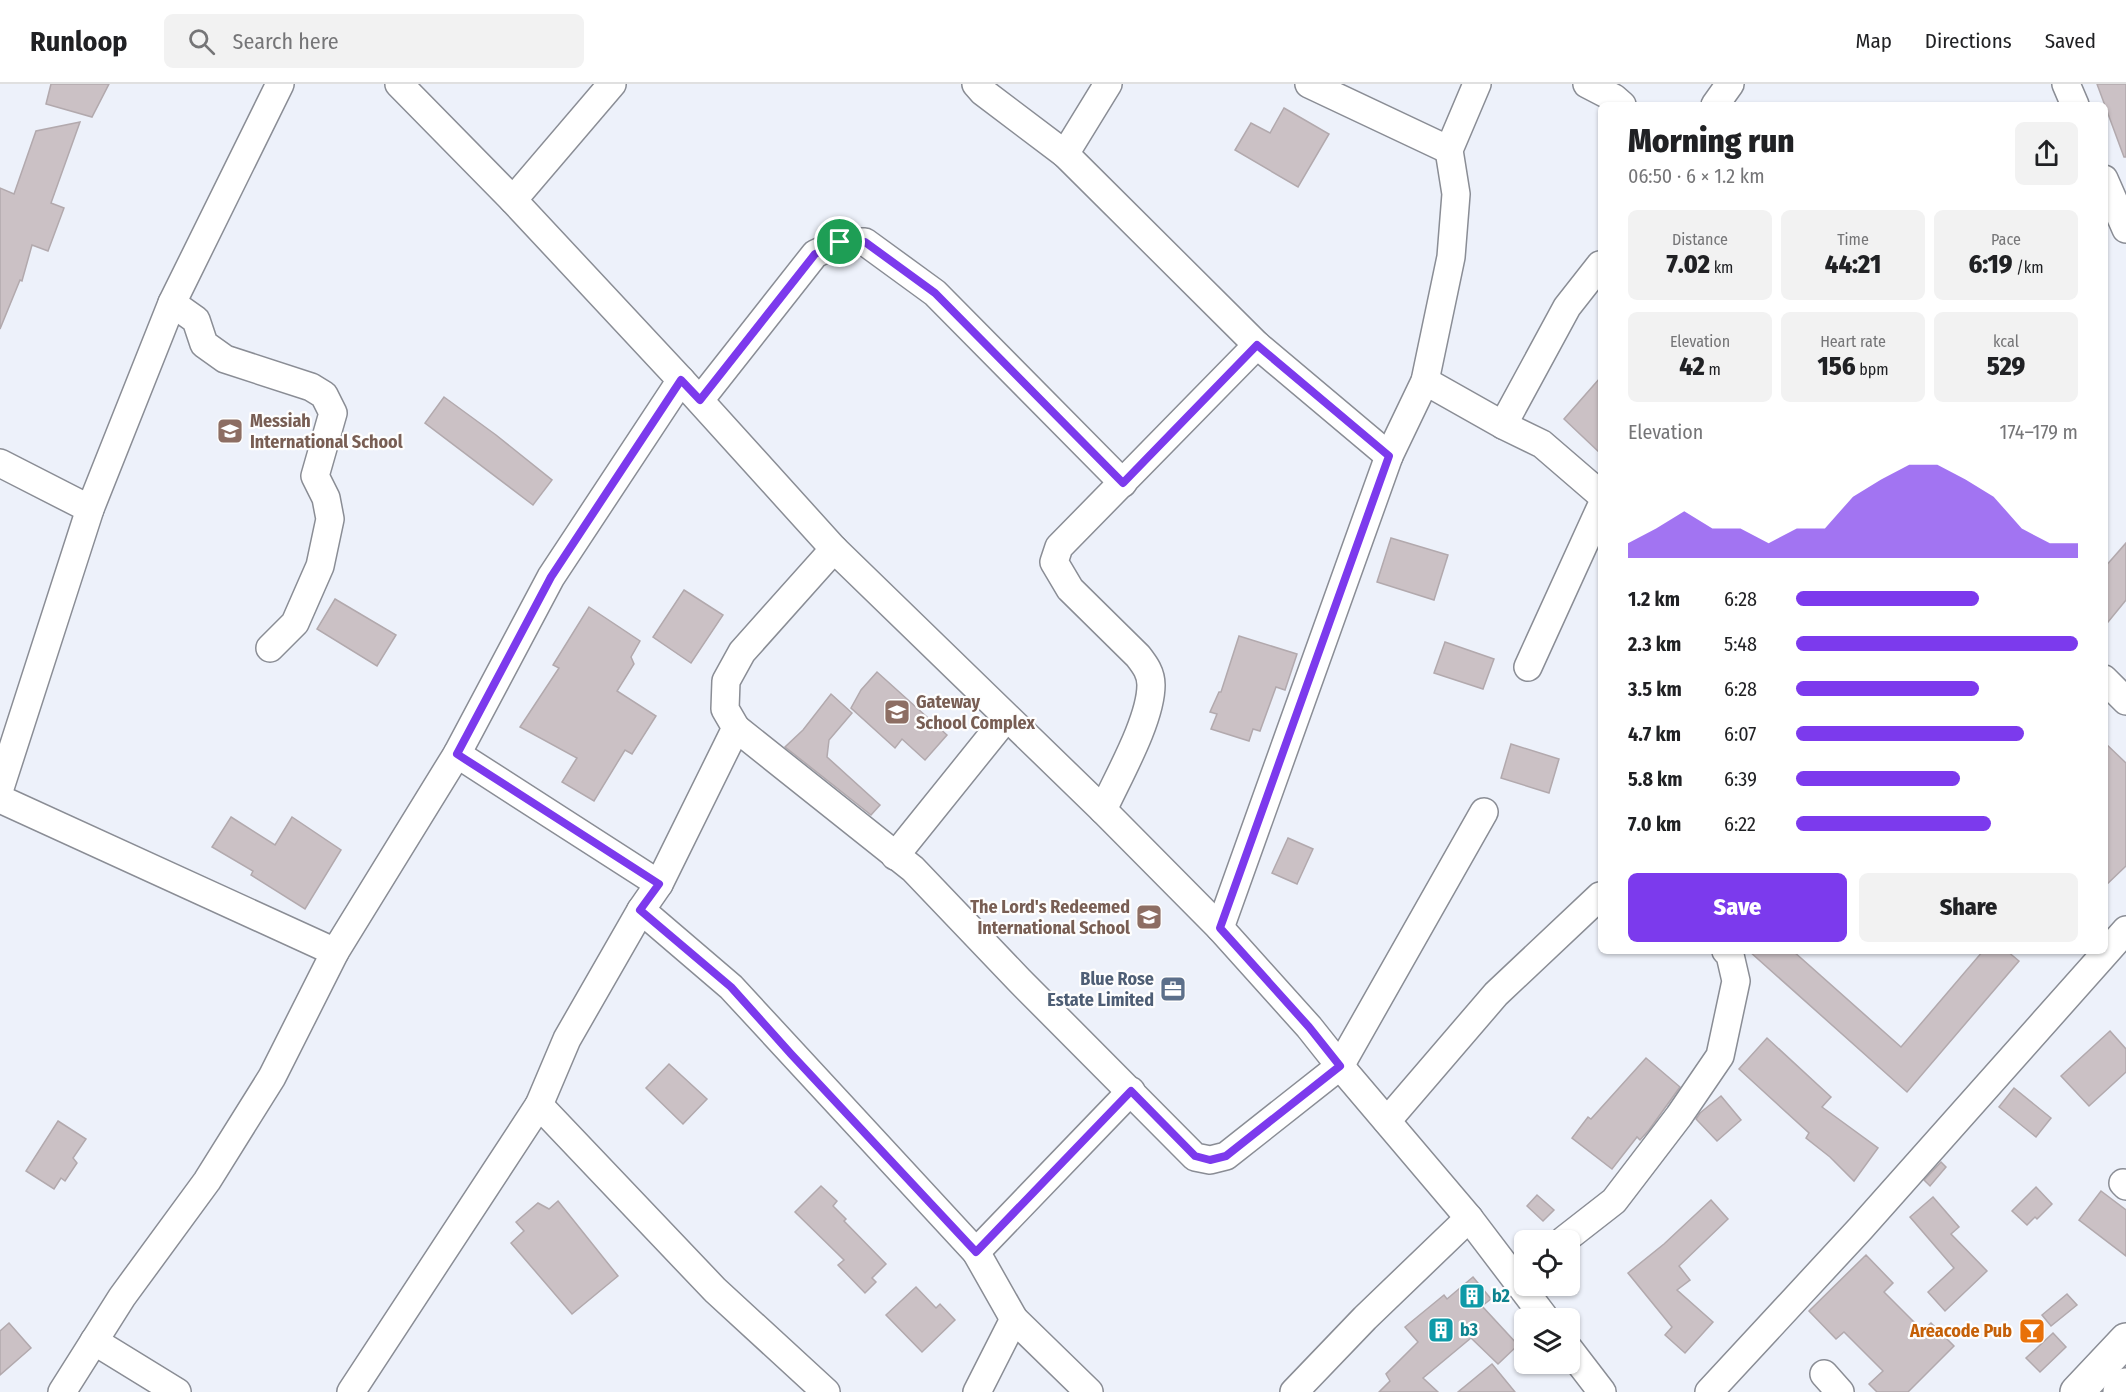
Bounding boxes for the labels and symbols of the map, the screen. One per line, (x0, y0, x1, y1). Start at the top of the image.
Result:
pin (814, 216, 865, 267)
place label: Messiah International School (250, 410, 403, 453)
school or university icon: Messiah International School (215, 416, 245, 446)
place label: Gateway School Complex (916, 691, 1035, 734)
school or university icon: Gateway School Complex (882, 697, 912, 727)
place label: The Lord's Redeemed International School (970, 896, 1130, 939)
school or university icon: The Lord's Redeemed International School (1134, 902, 1164, 932)
place label: Blue Rose Estate Limited (1047, 968, 1154, 1011)
office icon: Blue Rose Estate Limited (1158, 974, 1188, 1004)
building icon: b2 (1457, 1281, 1487, 1311)
place label: b2 (1492, 1285, 1510, 1307)
building icon: b3 (1426, 1315, 1456, 1345)
bar icon: Areacode Pub (2017, 1316, 2047, 1346)
place label: b3 (1460, 1319, 1478, 1341)
place label: Areacode Pub (1909, 1320, 2012, 1342)

